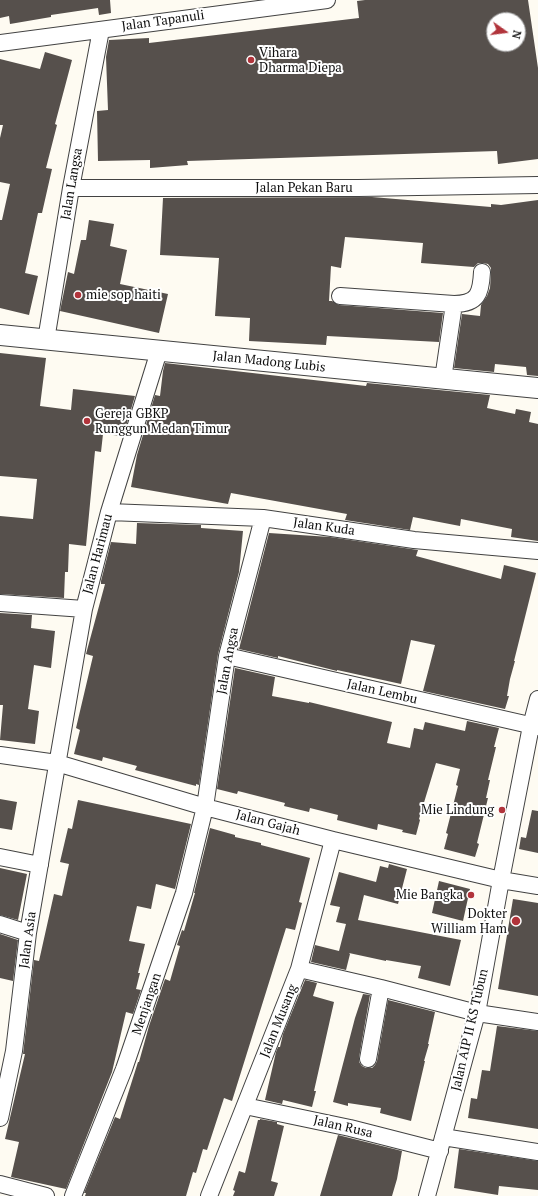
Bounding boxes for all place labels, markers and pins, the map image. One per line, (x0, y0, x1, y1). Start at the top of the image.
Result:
place label: Vihara Dharma Diepa (259, 45, 342, 76)
marker: Vihara Dharma Diepa (246, 55, 256, 65)
place label: mie sop haiti (86, 287, 161, 303)
marker: mie sop haiti (73, 290, 83, 300)
place label: Gereja GBKP Runggun Medan Timur (95, 406, 229, 437)
marker: Gereja GBKP Runggun Medan Timur (82, 416, 92, 426)
place label: Mie Lindung (421, 802, 494, 818)
marker: Mie Lindung (497, 805, 507, 815)
place label: Mie Bangka (396, 887, 463, 903)
marker: Mie Bangka (466, 890, 476, 900)
place label: Dokter William Ham (431, 906, 507, 937)
marker: Dokter William Ham (510, 915, 522, 927)

